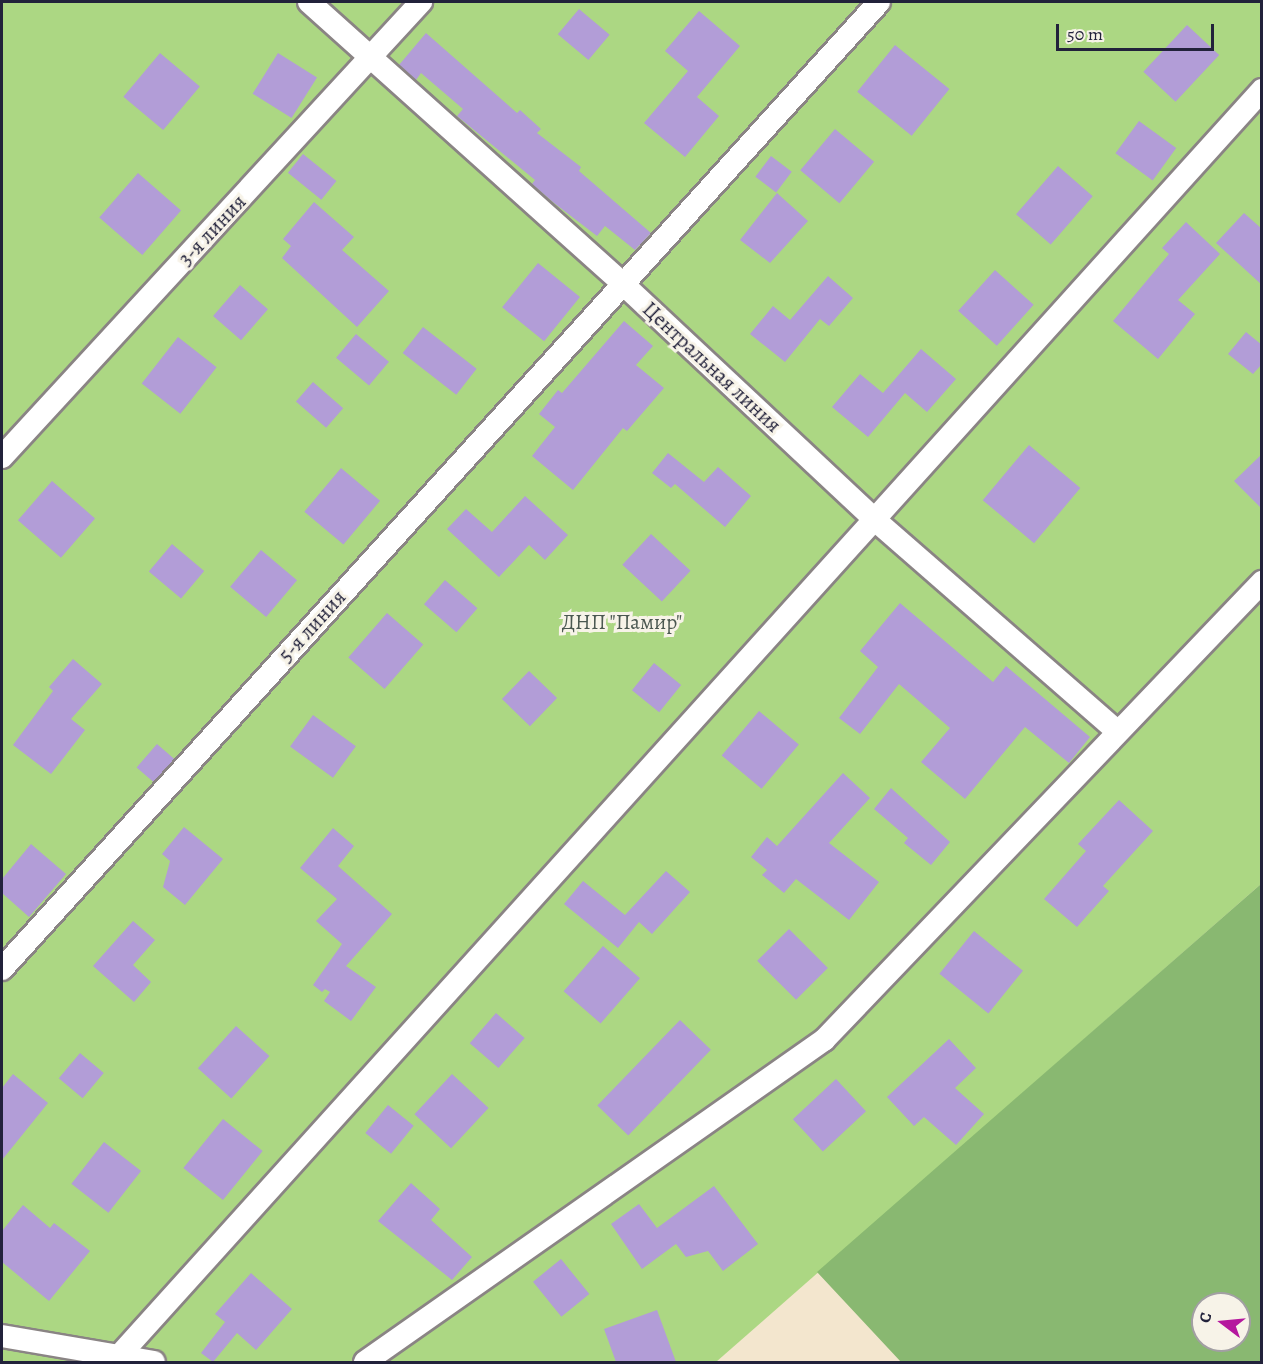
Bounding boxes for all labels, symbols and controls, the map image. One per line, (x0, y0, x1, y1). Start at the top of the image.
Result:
scale bar (1059, 12, 1216, 50)
text: 50 m (1067, 22, 1103, 46)
street label: 3-я линия (173, 189, 251, 271)
street label: Центральная линия (638, 296, 786, 438)
street label: 5-я линия (273, 585, 351, 667)
park label: ДНП "Памир" (561, 609, 683, 635)
north arrow (1191, 1292, 1251, 1352)
text: С (1194, 1310, 1218, 1325)

